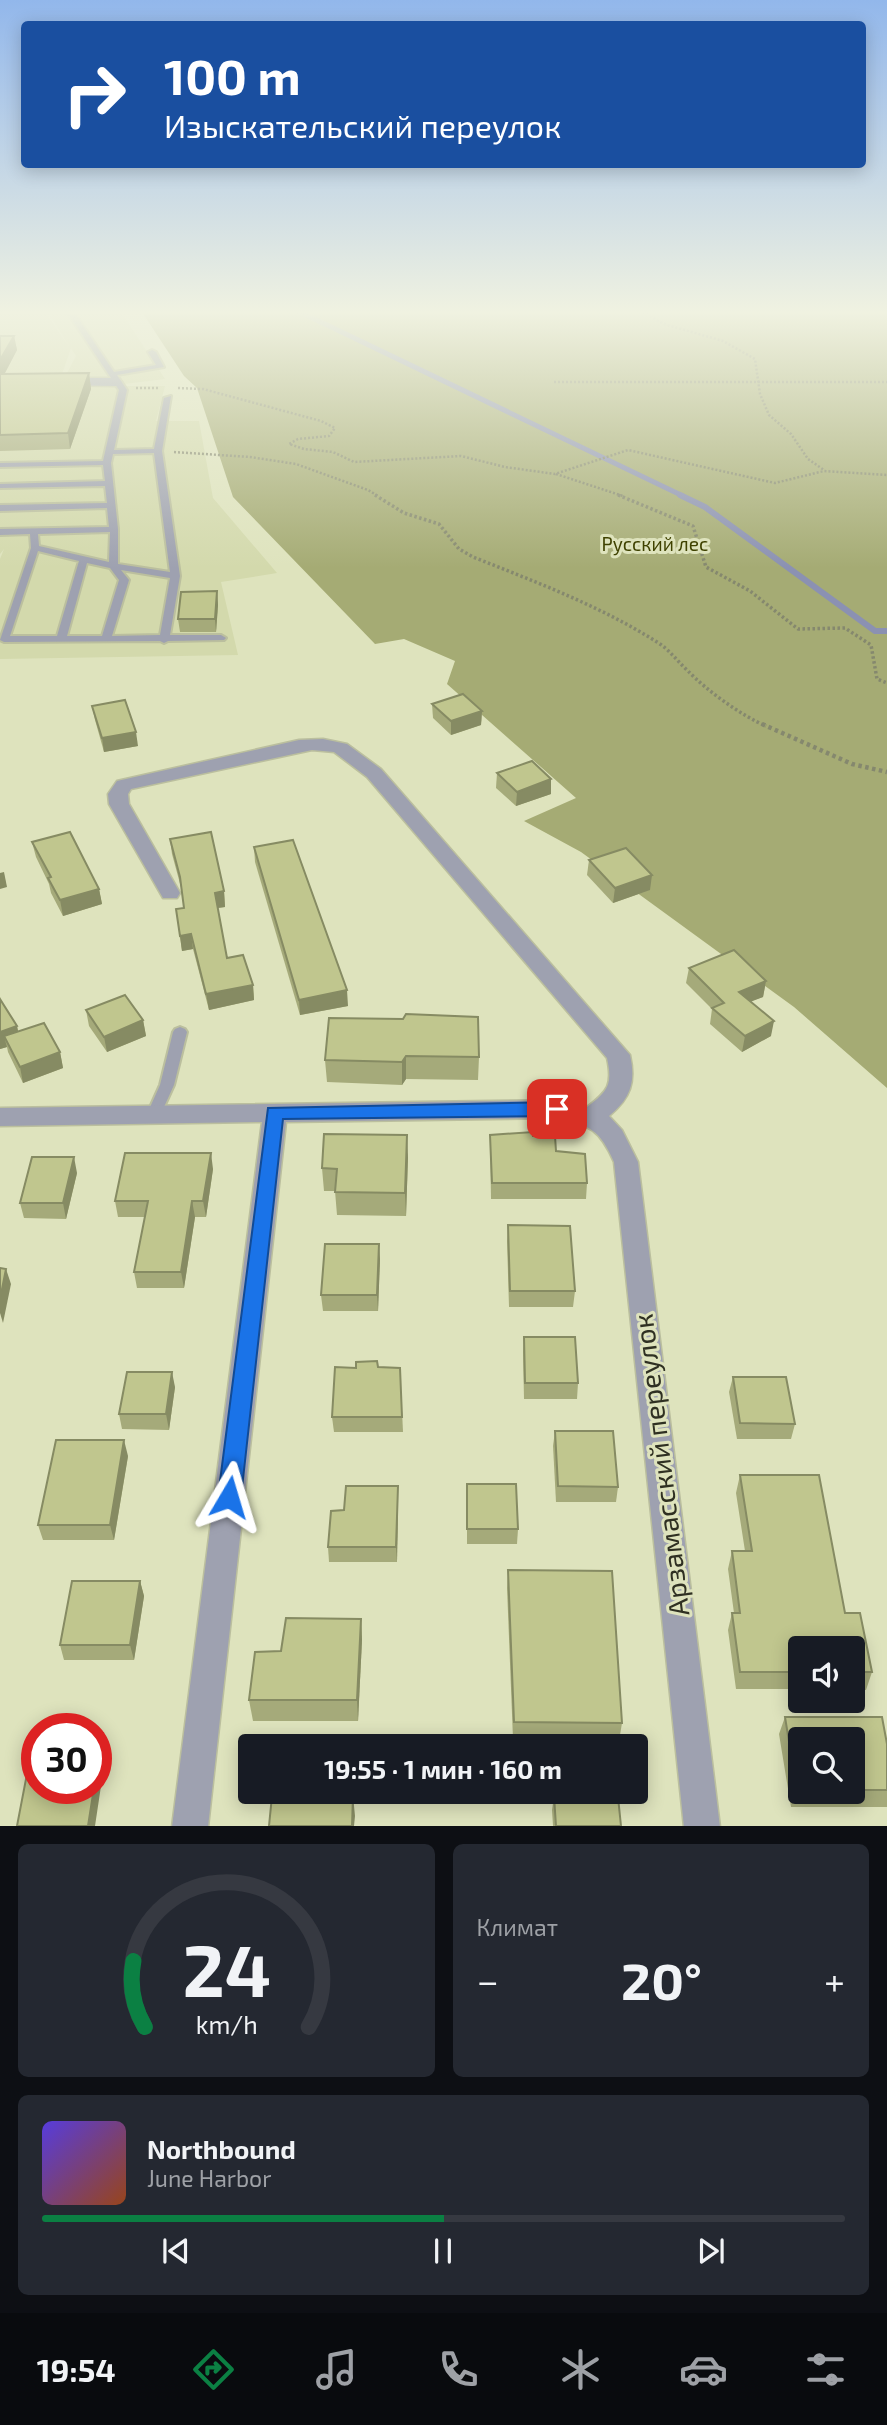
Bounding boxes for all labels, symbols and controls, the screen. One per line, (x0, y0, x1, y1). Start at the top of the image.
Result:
text: 100 m (164, 46, 301, 105)
icon: right (49, 49, 140, 140)
text: Изыскательский переулок (164, 106, 561, 144)
park label: Русский лес (602, 532, 708, 556)
pin (527, 1079, 587, 1139)
icon: arrive (538, 1090, 576, 1128)
street label: Арзамасский переулок (625, 1312, 695, 1618)
position arrow (192, 1460, 266, 1534)
map controls (788, 1636, 865, 1804)
button: sound (788, 1636, 865, 1713)
speed limit sign: 30 (21, 1713, 112, 1804)
button: search (788, 1727, 865, 1804)
text: 19:55 · 1 мин · 160 m (324, 1753, 562, 1784)
text: Климат (477, 1913, 558, 1941)
text: 24 (182, 1924, 271, 2012)
text: 20° (621, 1948, 702, 2010)
text: − (477, 1957, 499, 2003)
text: + (824, 1957, 845, 2003)
text: km/h (195, 2008, 257, 2038)
text: Northbound (147, 2133, 296, 2164)
text: June Harbor (147, 2164, 271, 2192)
icon: previous (157, 2232, 195, 2270)
icon: pause (424, 2232, 462, 2270)
icon: next (692, 2232, 730, 2270)
icon: directions (189, 2345, 238, 2394)
icon: music (312, 2345, 361, 2394)
icon: phone (434, 2345, 483, 2394)
icon: climate (556, 2345, 605, 2394)
icon: car (679, 2345, 728, 2394)
icon: filters (801, 2345, 850, 2394)
text: 19:54 (37, 2350, 116, 2388)

